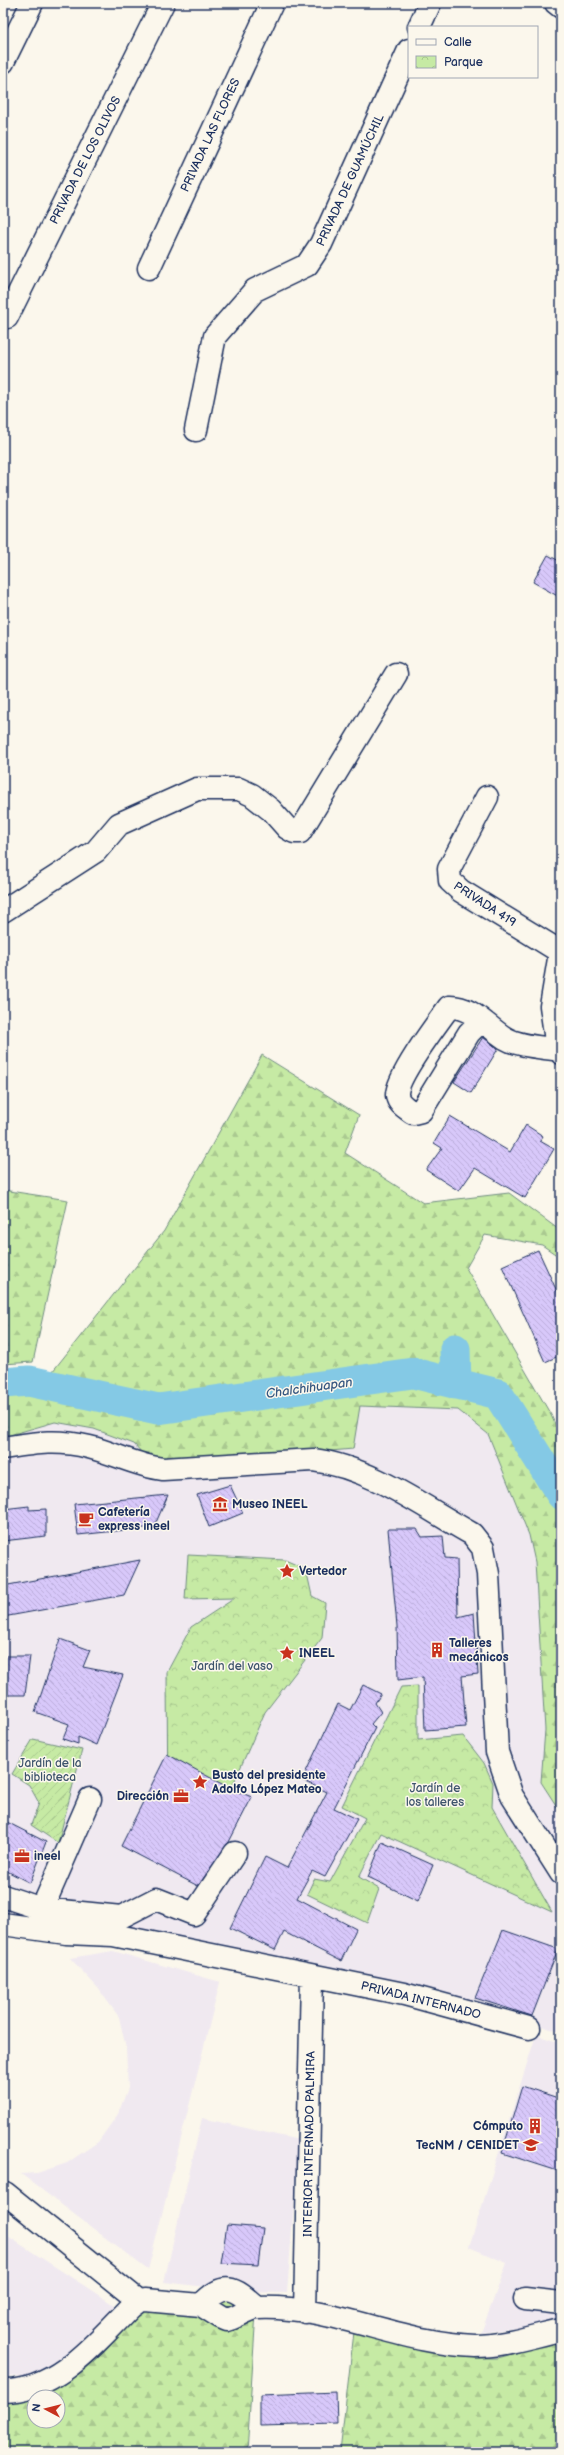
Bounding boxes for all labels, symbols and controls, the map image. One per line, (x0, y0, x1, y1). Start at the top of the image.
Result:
legend (408, 26, 538, 78)
text: Calle (444, 35, 472, 50)
text: Parque (444, 55, 483, 70)
street label: PRIVADA LAS FLORES (177, 76, 243, 194)
street label: PRIVADA DE LOS OLIVOS (47, 94, 124, 227)
street label: PRIVADA DE GUAMÚCHIL (311, 111, 388, 249)
street label: PRIVADA 419 (451, 879, 519, 930)
water label: Chalchihuapan (265, 1374, 353, 1402)
museum icon: Museo INEEL (211, 1495, 229, 1513)
place label: Museo INEEL (232, 1497, 308, 1512)
place label: Cafetería express ineel (98, 1505, 170, 1534)
cafe icon: Cafetería express ineel (77, 1510, 95, 1528)
place icon: Vertedor (278, 1562, 296, 1580)
place label: Vertedor (299, 1564, 347, 1579)
place label: Talleres mecánicos (449, 1636, 509, 1665)
building icon: Talleres mecánicos (428, 1641, 446, 1659)
place icon: INEEL (278, 1644, 296, 1662)
place label: INEEL (299, 1646, 335, 1661)
park label: Jardín del vaso (191, 1659, 273, 1674)
park label: Jardín de la biblioteca (18, 1756, 82, 1785)
place label: Busto del presidente Adolfo López Mateo (211, 1768, 326, 1797)
place icon: Busto del presidente Adolfo López Mateo (191, 1773, 209, 1791)
park label: Jardín de los talleres (406, 1781, 464, 1810)
office icon: Dirección (172, 1787, 190, 1805)
place label: Dirección (117, 1789, 169, 1804)
office icon: ineel (13, 1847, 31, 1865)
place label: ineel (34, 1849, 60, 1864)
street label: PRIVADA INTERNADO (359, 1978, 482, 2023)
street label: INTERIOR INTERNADO PALMIRA (300, 2050, 319, 2237)
building icon: Cómputo (526, 2117, 544, 2135)
place label: Cómputo (473, 2119, 523, 2134)
school or university icon: TecNM / CENIDET (522, 2136, 540, 2154)
place label: TecNM / CENIDET (416, 2138, 519, 2153)
north arrow (26, 2389, 66, 2429)
text: N (30, 2403, 44, 2413)

